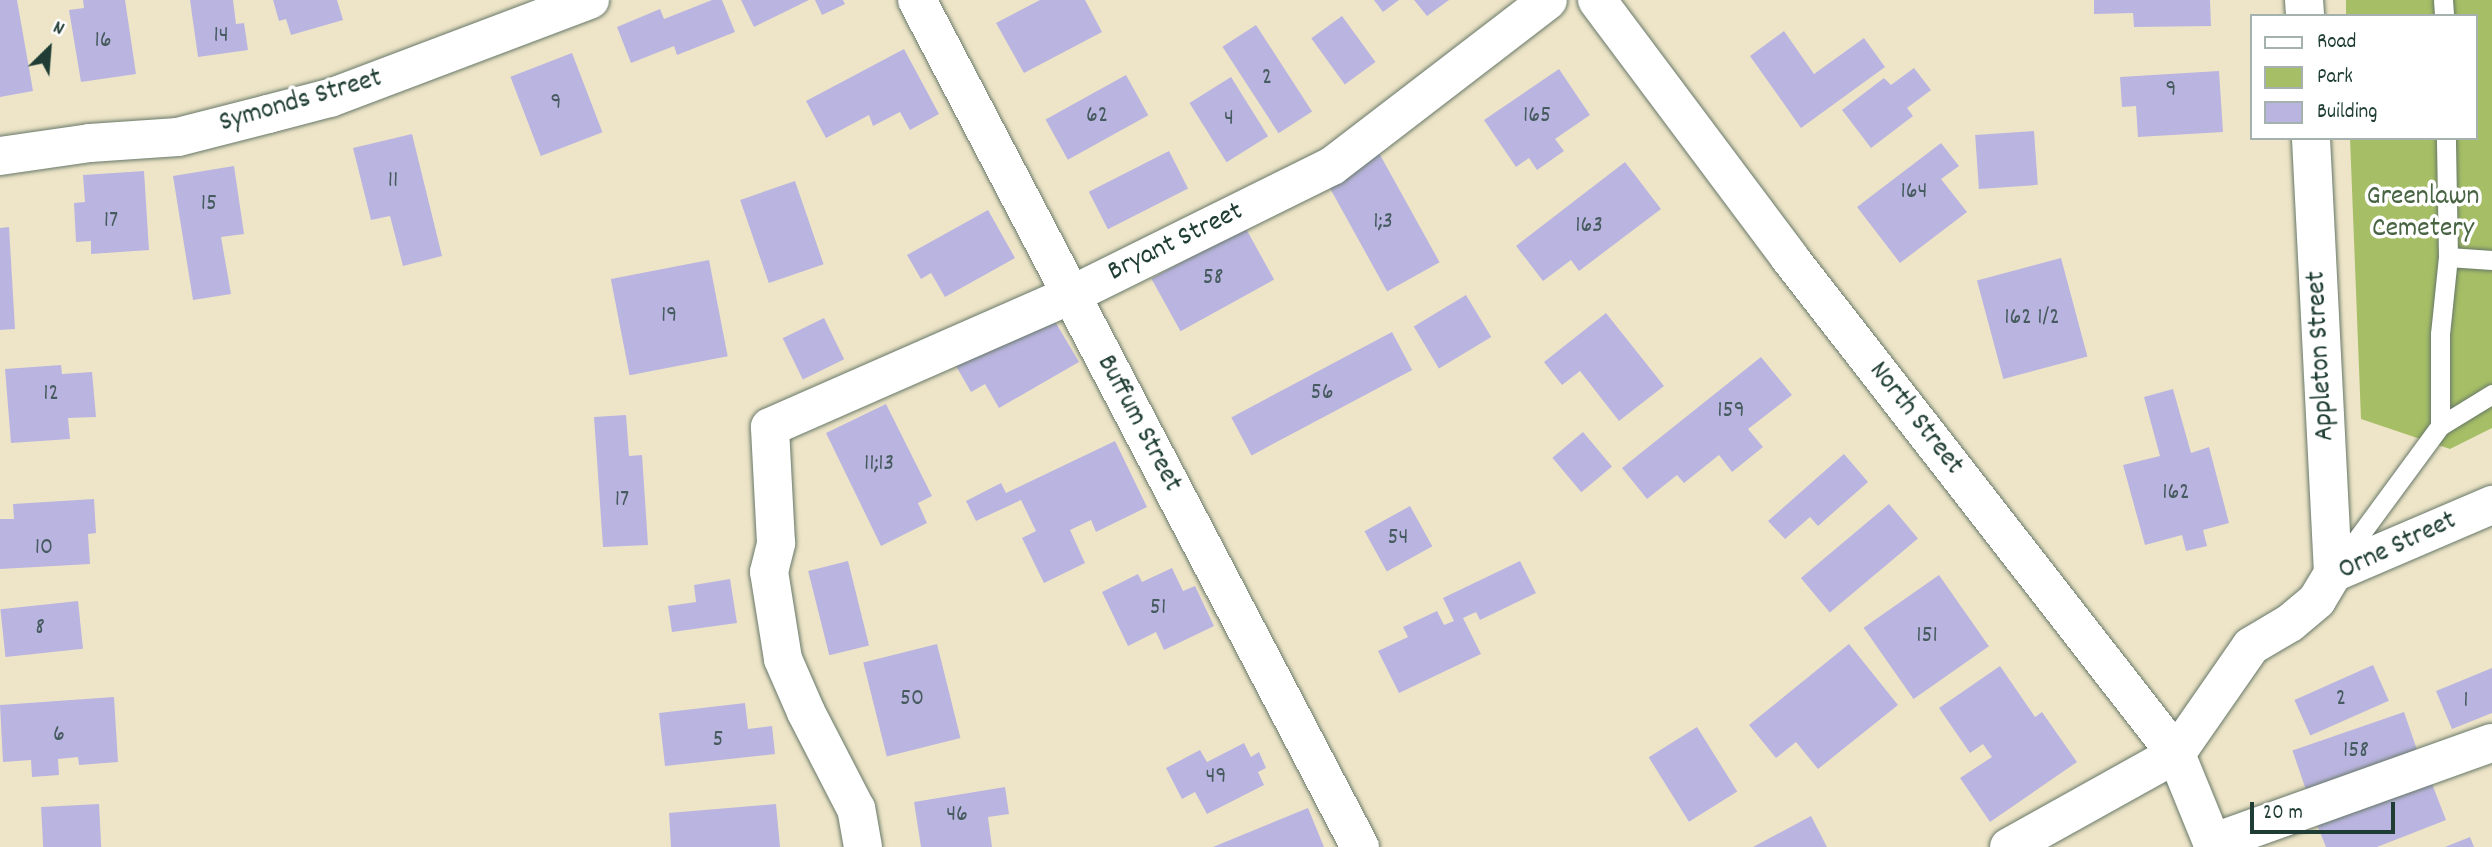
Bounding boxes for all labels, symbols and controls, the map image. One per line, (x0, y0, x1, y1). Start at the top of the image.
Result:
north arrow (14, 14, 84, 84)
legend (2250, 14, 2478, 140)
text: N (48, 15, 68, 44)
house number: 14 (213, 23, 229, 51)
house number: 16 (94, 28, 112, 56)
text: Road (2317, 28, 2356, 58)
street label: Symonds Street (216, 63, 386, 141)
text: Park (2317, 63, 2353, 93)
house number: 2 (1262, 65, 1272, 93)
house number: 9 (2166, 77, 2176, 105)
house number: 9 (551, 90, 561, 118)
text: Building (2317, 98, 2377, 128)
house number: 62 (1086, 103, 1108, 131)
house number: 165 (1523, 103, 1551, 131)
house number: 4 (1224, 106, 1234, 134)
house number: 11 (388, 168, 398, 196)
house number: 164 (1901, 179, 1927, 207)
park label: Greenlawn Cemetery (2367, 181, 2479, 247)
house number: 15 (201, 191, 217, 219)
street label: Bryant Street (1103, 196, 1249, 290)
house number: 17 (104, 208, 118, 236)
house number: 1;3 (1373, 209, 1393, 237)
house number: 163 (1575, 213, 1603, 241)
house number: 58 (1203, 265, 1223, 293)
street label: Appleton Street (2301, 270, 2343, 442)
house number: 19 (661, 303, 677, 331)
house number: 162 1/2 (2004, 305, 2060, 333)
street label: Buffum Street (1088, 350, 1188, 498)
street label: North Street (1860, 356, 1970, 482)
house number: 56 (1311, 380, 1333, 408)
house number: 12 (43, 381, 59, 409)
house number: 159 (1717, 398, 1745, 426)
house number: 11;13 (864, 451, 894, 479)
house number: 162 (2162, 480, 2190, 508)
house number: 17 (615, 487, 629, 515)
street label: Orne Street (2334, 505, 2462, 589)
house number: 54 (1387, 525, 1409, 553)
house number: 10 (35, 535, 53, 563)
house number: 51 (1150, 595, 1166, 623)
house number: 8 (35, 615, 45, 643)
house number: 151 (1916, 623, 1938, 651)
house number: 50 (900, 686, 924, 714)
house number: 2 (2336, 686, 2346, 714)
house number: 1 (2463, 688, 2469, 716)
house number: 6 (53, 722, 65, 750)
house number: 5 (712, 727, 724, 755)
house number: 158 (2343, 738, 2369, 766)
house number: 49 (1206, 764, 1226, 792)
scale bar (2254, 788, 2399, 832)
text: 20 m (2263, 799, 2303, 829)
house number: 46 (946, 802, 968, 830)

